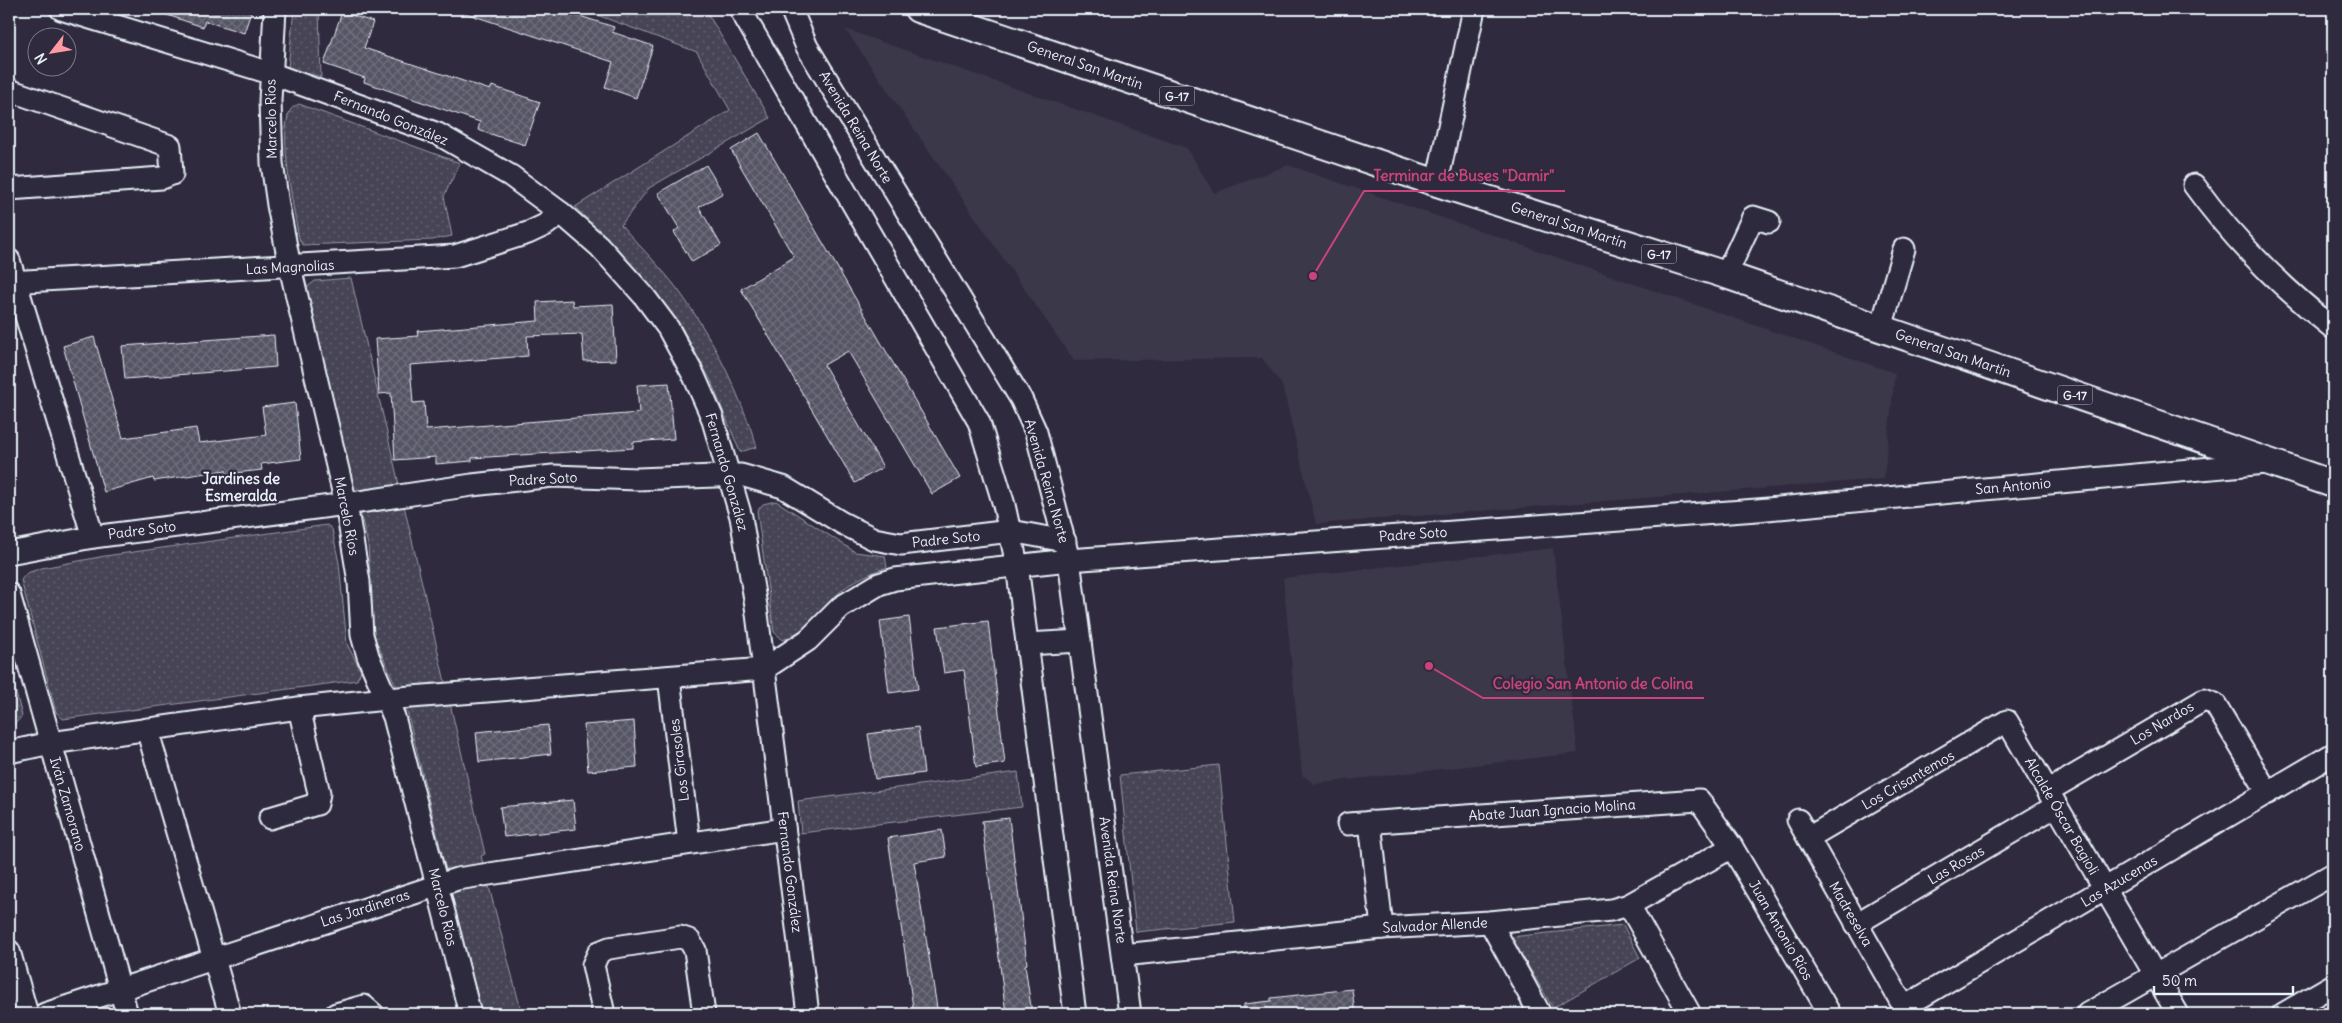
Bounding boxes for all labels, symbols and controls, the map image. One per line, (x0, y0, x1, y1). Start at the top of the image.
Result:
north arrow (28, 28, 78, 78)
street label: General San Martín (1025, 37, 1145, 93)
text: N (31, 50, 51, 67)
street label: Avenida Reina Norte (815, 67, 897, 187)
street label: Marcelo Ríos (261, 79, 281, 159)
road number: G-17 (1160, 86, 1194, 105)
street label: Fernando González (331, 87, 451, 149)
callout: Terminar de Buses "Damir" (1364, 161, 1565, 191)
text: Terminar de Buses "Damir" (1374, 166, 1554, 185)
street label: General San Martín (1508, 198, 1630, 252)
road number: G-17 (1642, 244, 1676, 264)
street label: Las Magnolias (245, 256, 335, 278)
street label: General San Martín (1893, 325, 2013, 381)
road number: G-17 (2058, 386, 2092, 404)
street label: Fernando González (702, 411, 753, 533)
street label: Avenida Reina Norte (1021, 417, 1073, 545)
street label: Padre Soto (508, 468, 578, 490)
district label: Jardines de Esmeralda (202, 469, 280, 505)
street label: San Antonio (1974, 474, 2052, 498)
street label: Marcelo Ríos (331, 475, 363, 557)
street label: Padre Soto (107, 517, 177, 543)
street label: Padre Soto (1378, 523, 1448, 545)
street label: Padre Soto (911, 526, 981, 552)
callout: Colegio San Antonio de Colina (1483, 668, 1704, 698)
text: Colegio San Antonio de Colina (1493, 674, 1694, 694)
street label: Los Nardos (2127, 697, 2197, 749)
street label: Los Girasoles (665, 718, 693, 802)
street label: Los Crisantemos (1858, 746, 1958, 814)
street label: Alcalde Óscar Bagioli (2021, 754, 2103, 878)
street label: Iván Zamorano (46, 755, 90, 853)
street label: Abate Juan Ignacio Molina (1468, 795, 1636, 825)
street label: Fernando González (774, 810, 806, 934)
street label: Avenida Reina Norte (1095, 815, 1131, 945)
street label: Las Rosas (1924, 842, 1988, 888)
street label: Las Azucenas (2078, 851, 2160, 911)
street label: Marcelo Ríos (425, 866, 461, 948)
street label: Juan Antonio Ríos (1745, 877, 1817, 983)
street label: Madreselva (1825, 878, 1877, 950)
street label: Las Jardineras (318, 885, 412, 931)
street label: Salvador Allende (1382, 913, 1488, 937)
scale bar (2154, 963, 2293, 995)
text: 50 m (2162, 971, 2197, 990)

